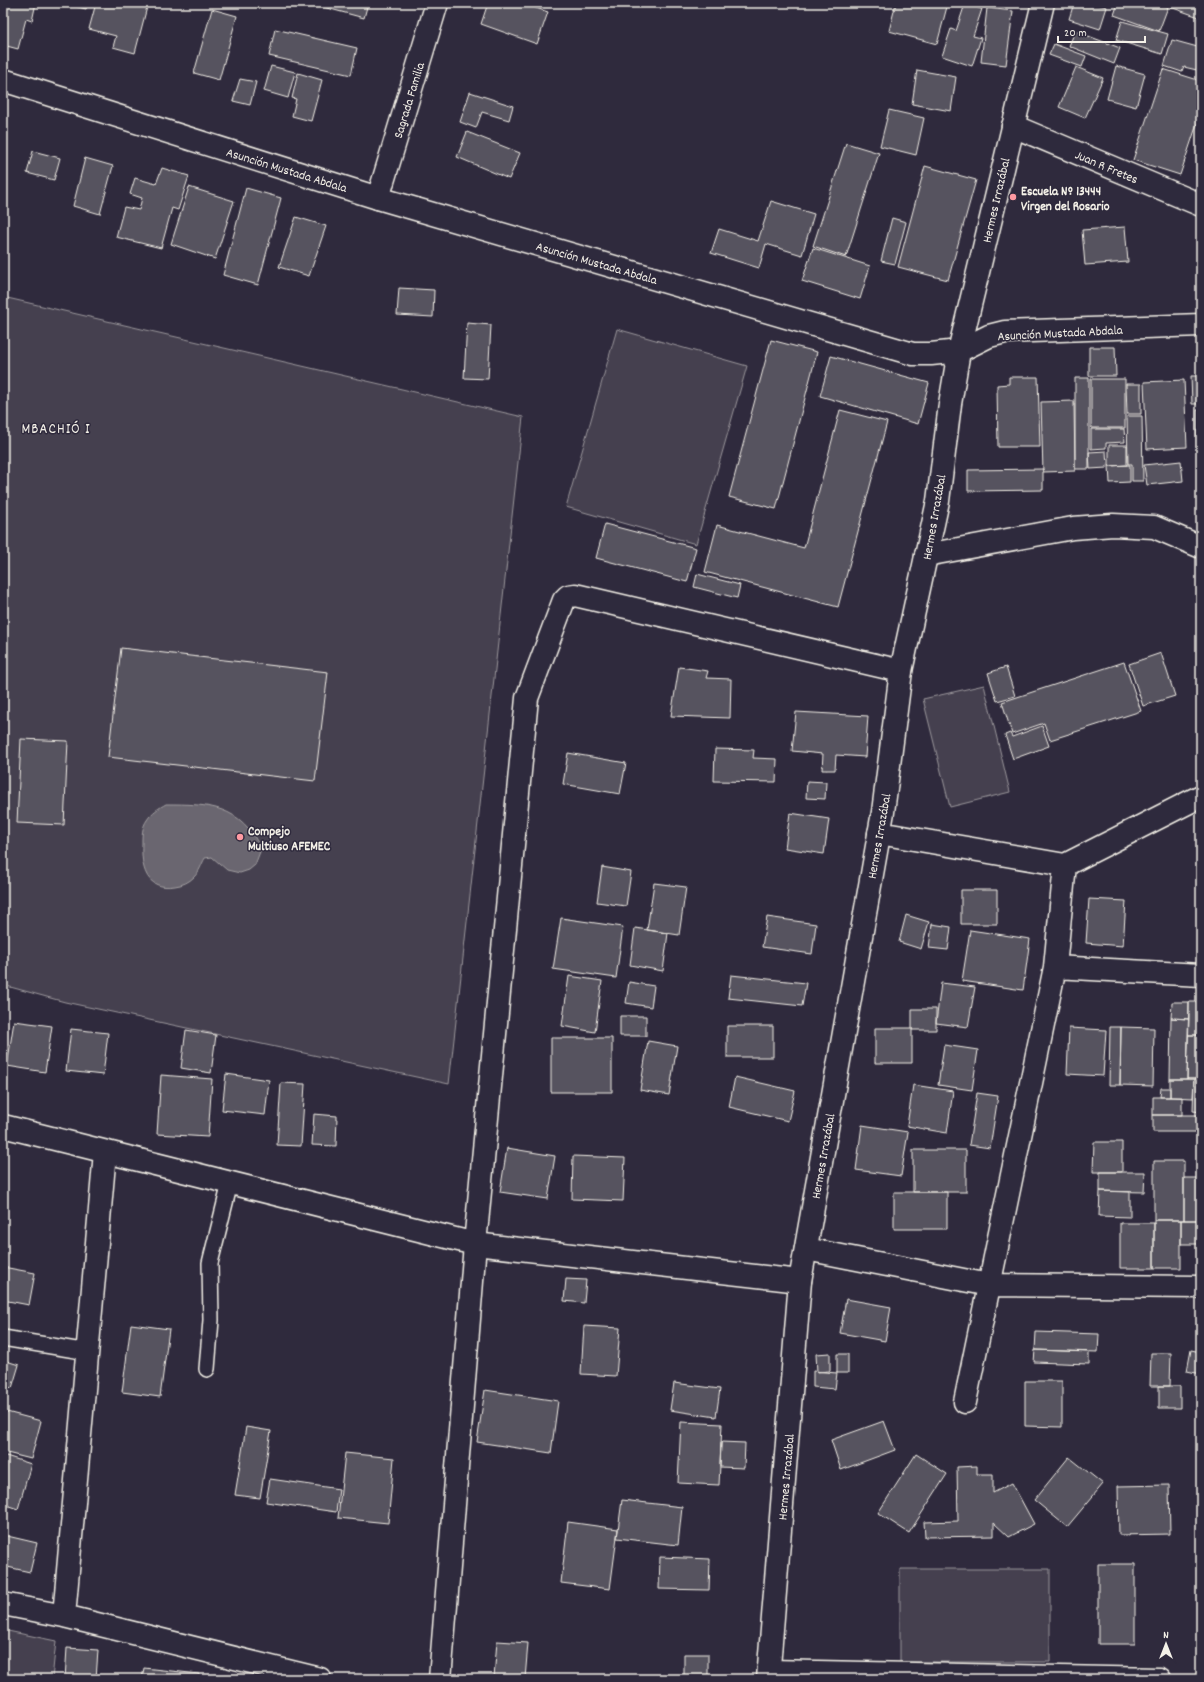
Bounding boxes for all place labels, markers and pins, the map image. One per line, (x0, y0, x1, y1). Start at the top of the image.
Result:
place label: Escuela Nº 13444 Virgen del Rosario (1021, 183, 1110, 217)
marker: Escuela Nº 13444 Virgen del Rosario (1008, 192, 1018, 202)
place label: Compejo Multiuso AFEMEC (248, 823, 331, 857)
marker: Compejo Multiuso AFEMEC (235, 832, 245, 842)

